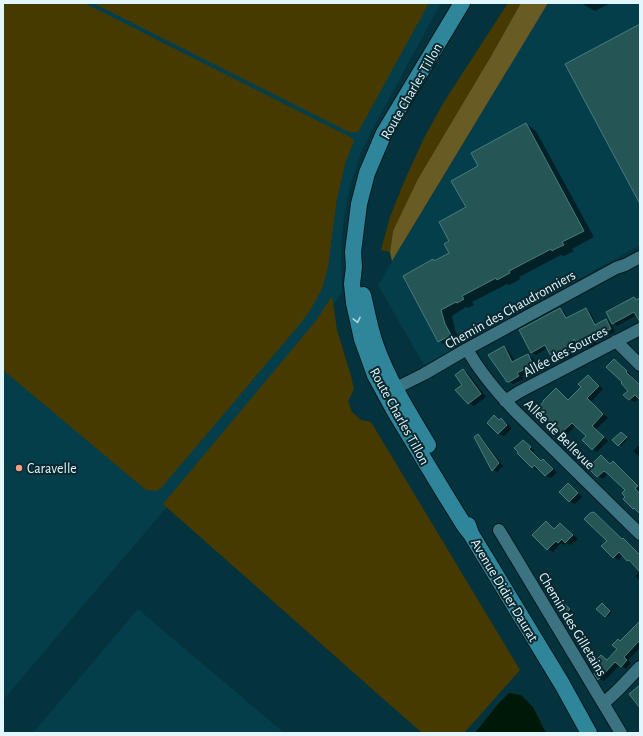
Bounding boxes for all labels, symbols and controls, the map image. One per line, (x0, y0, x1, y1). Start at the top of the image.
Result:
street label: Route Charles Tillon (379, 41, 445, 142)
street label: Chemin des Chaudronniers (443, 268, 578, 352)
one-way arrow (353, 316, 361, 323)
street label: Allée des Sources (521, 324, 610, 380)
street label: Route Charles Tillon (367, 366, 431, 467)
street label: Allée de Bellevue (521, 397, 597, 473)
place label: Caravelle (27, 462, 77, 476)
marker: Caravelle (14, 463, 24, 473)
street label: Avenue Didier Daurat (468, 537, 541, 645)
street label: Chemin des Gilletains (536, 570, 609, 679)

